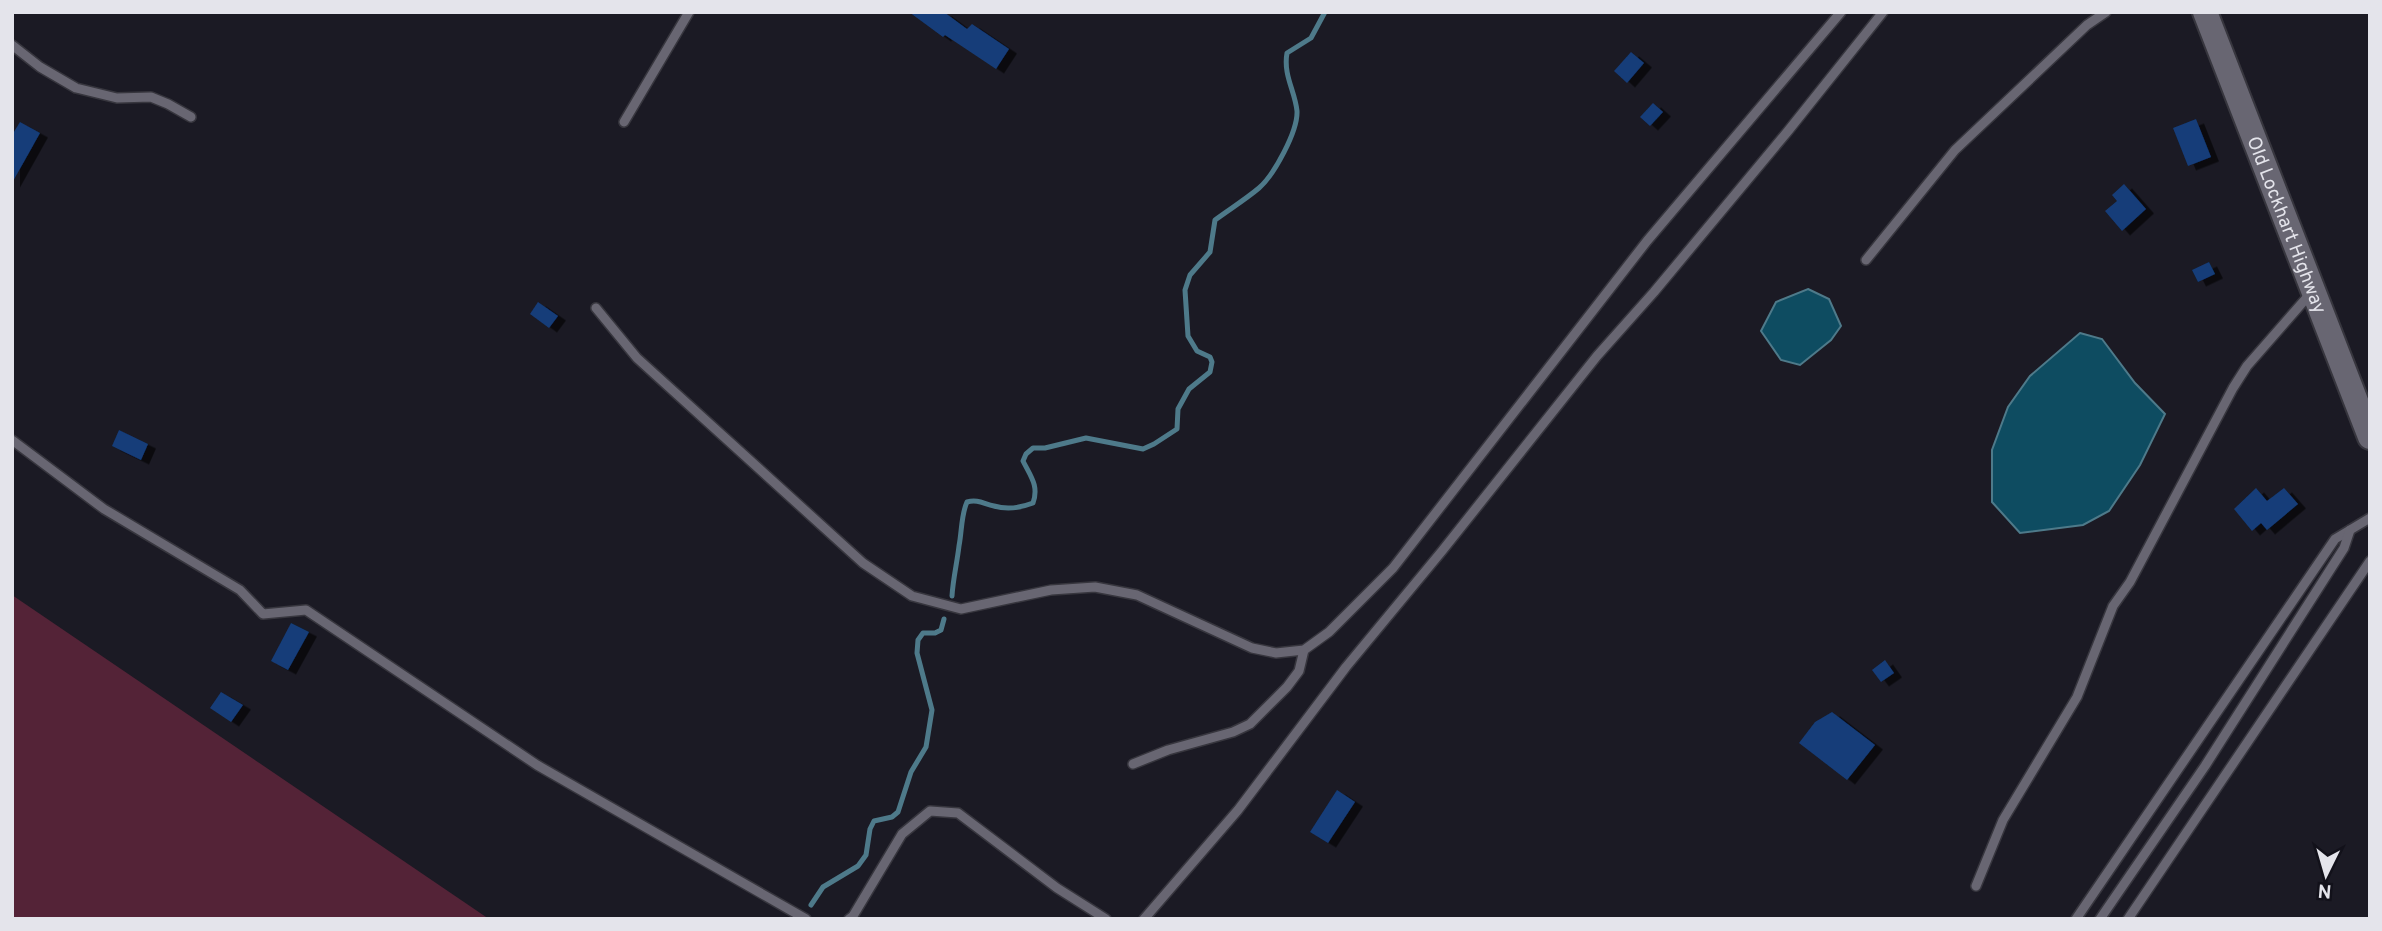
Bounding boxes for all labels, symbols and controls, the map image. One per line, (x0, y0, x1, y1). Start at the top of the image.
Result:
street label: Old Lockhart Highway (2240, 133, 2331, 317)
north arrow (2291, 840, 2361, 910)
text: N (2317, 877, 2333, 902)

